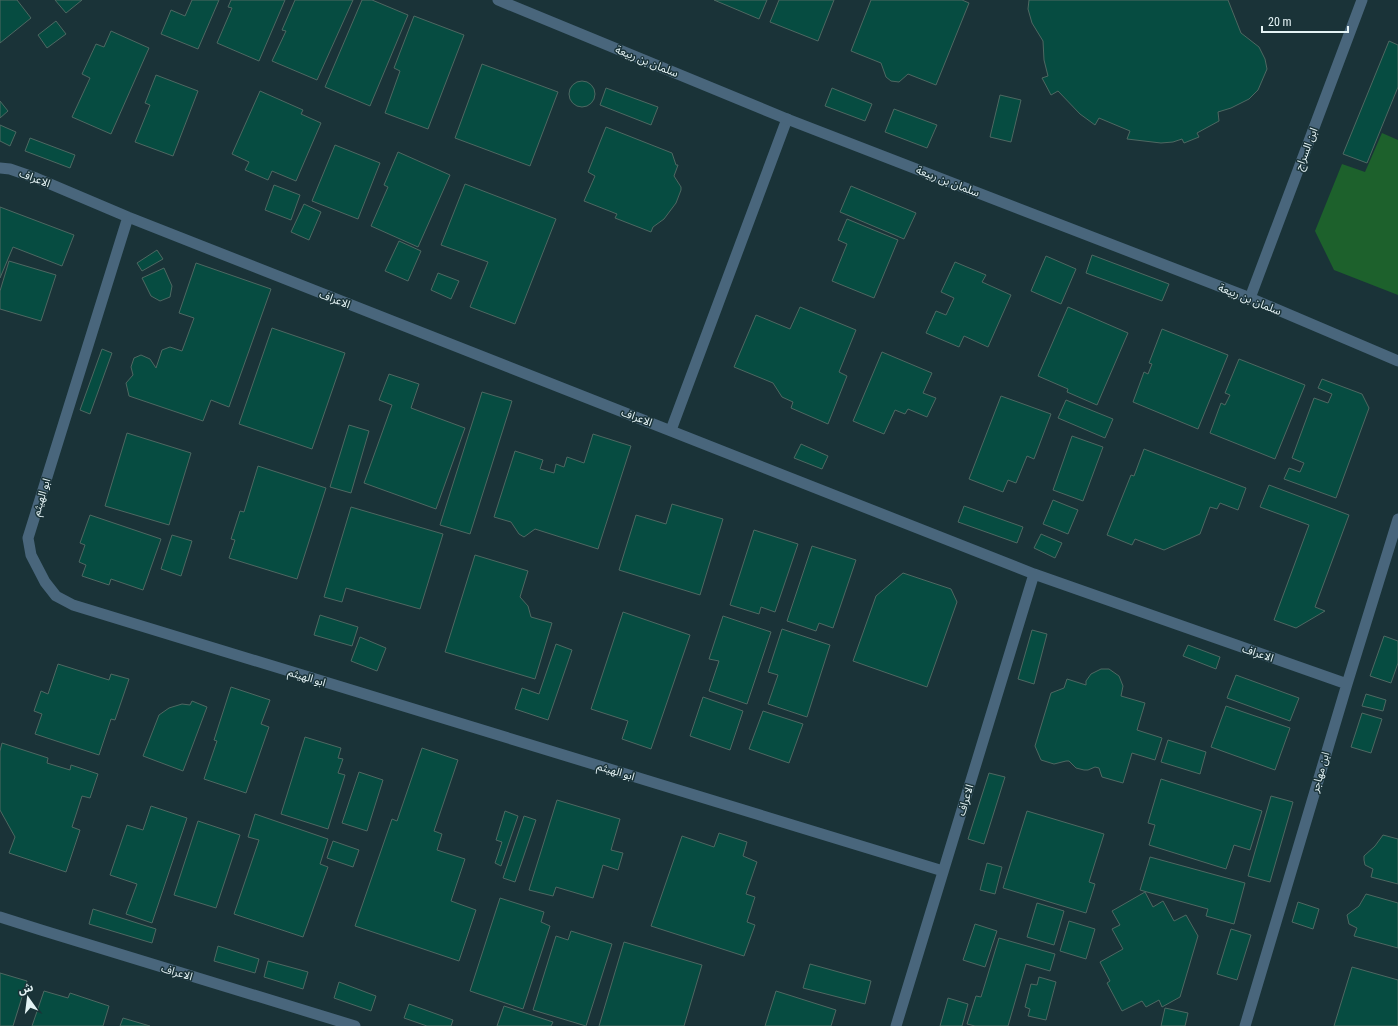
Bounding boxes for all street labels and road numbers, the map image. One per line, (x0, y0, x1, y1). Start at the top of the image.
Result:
street label: سلمان بن ربيعة (613, 43, 681, 80)
street label: ابن السراج (1292, 126, 1321, 173)
street label: سلمان بن ربيعة (914, 163, 982, 200)
street label: الاعراف (18, 167, 52, 190)
street label: سلمان بن ربيعة (1216, 281, 1284, 318)
street label: الاعراف (318, 288, 352, 311)
street label: الاعراف (620, 406, 654, 429)
street label: ابو الهيثم (30, 477, 55, 518)
street label: الاعراف (1241, 642, 1275, 665)
street label: ابو الهيثم (286, 666, 327, 691)
street label: ابن مهاجر (1308, 750, 1332, 795)
street label: ابو الهيثم (595, 760, 636, 785)
street label: الاعراف (955, 783, 976, 817)
street label: الاعراف (160, 962, 194, 983)

